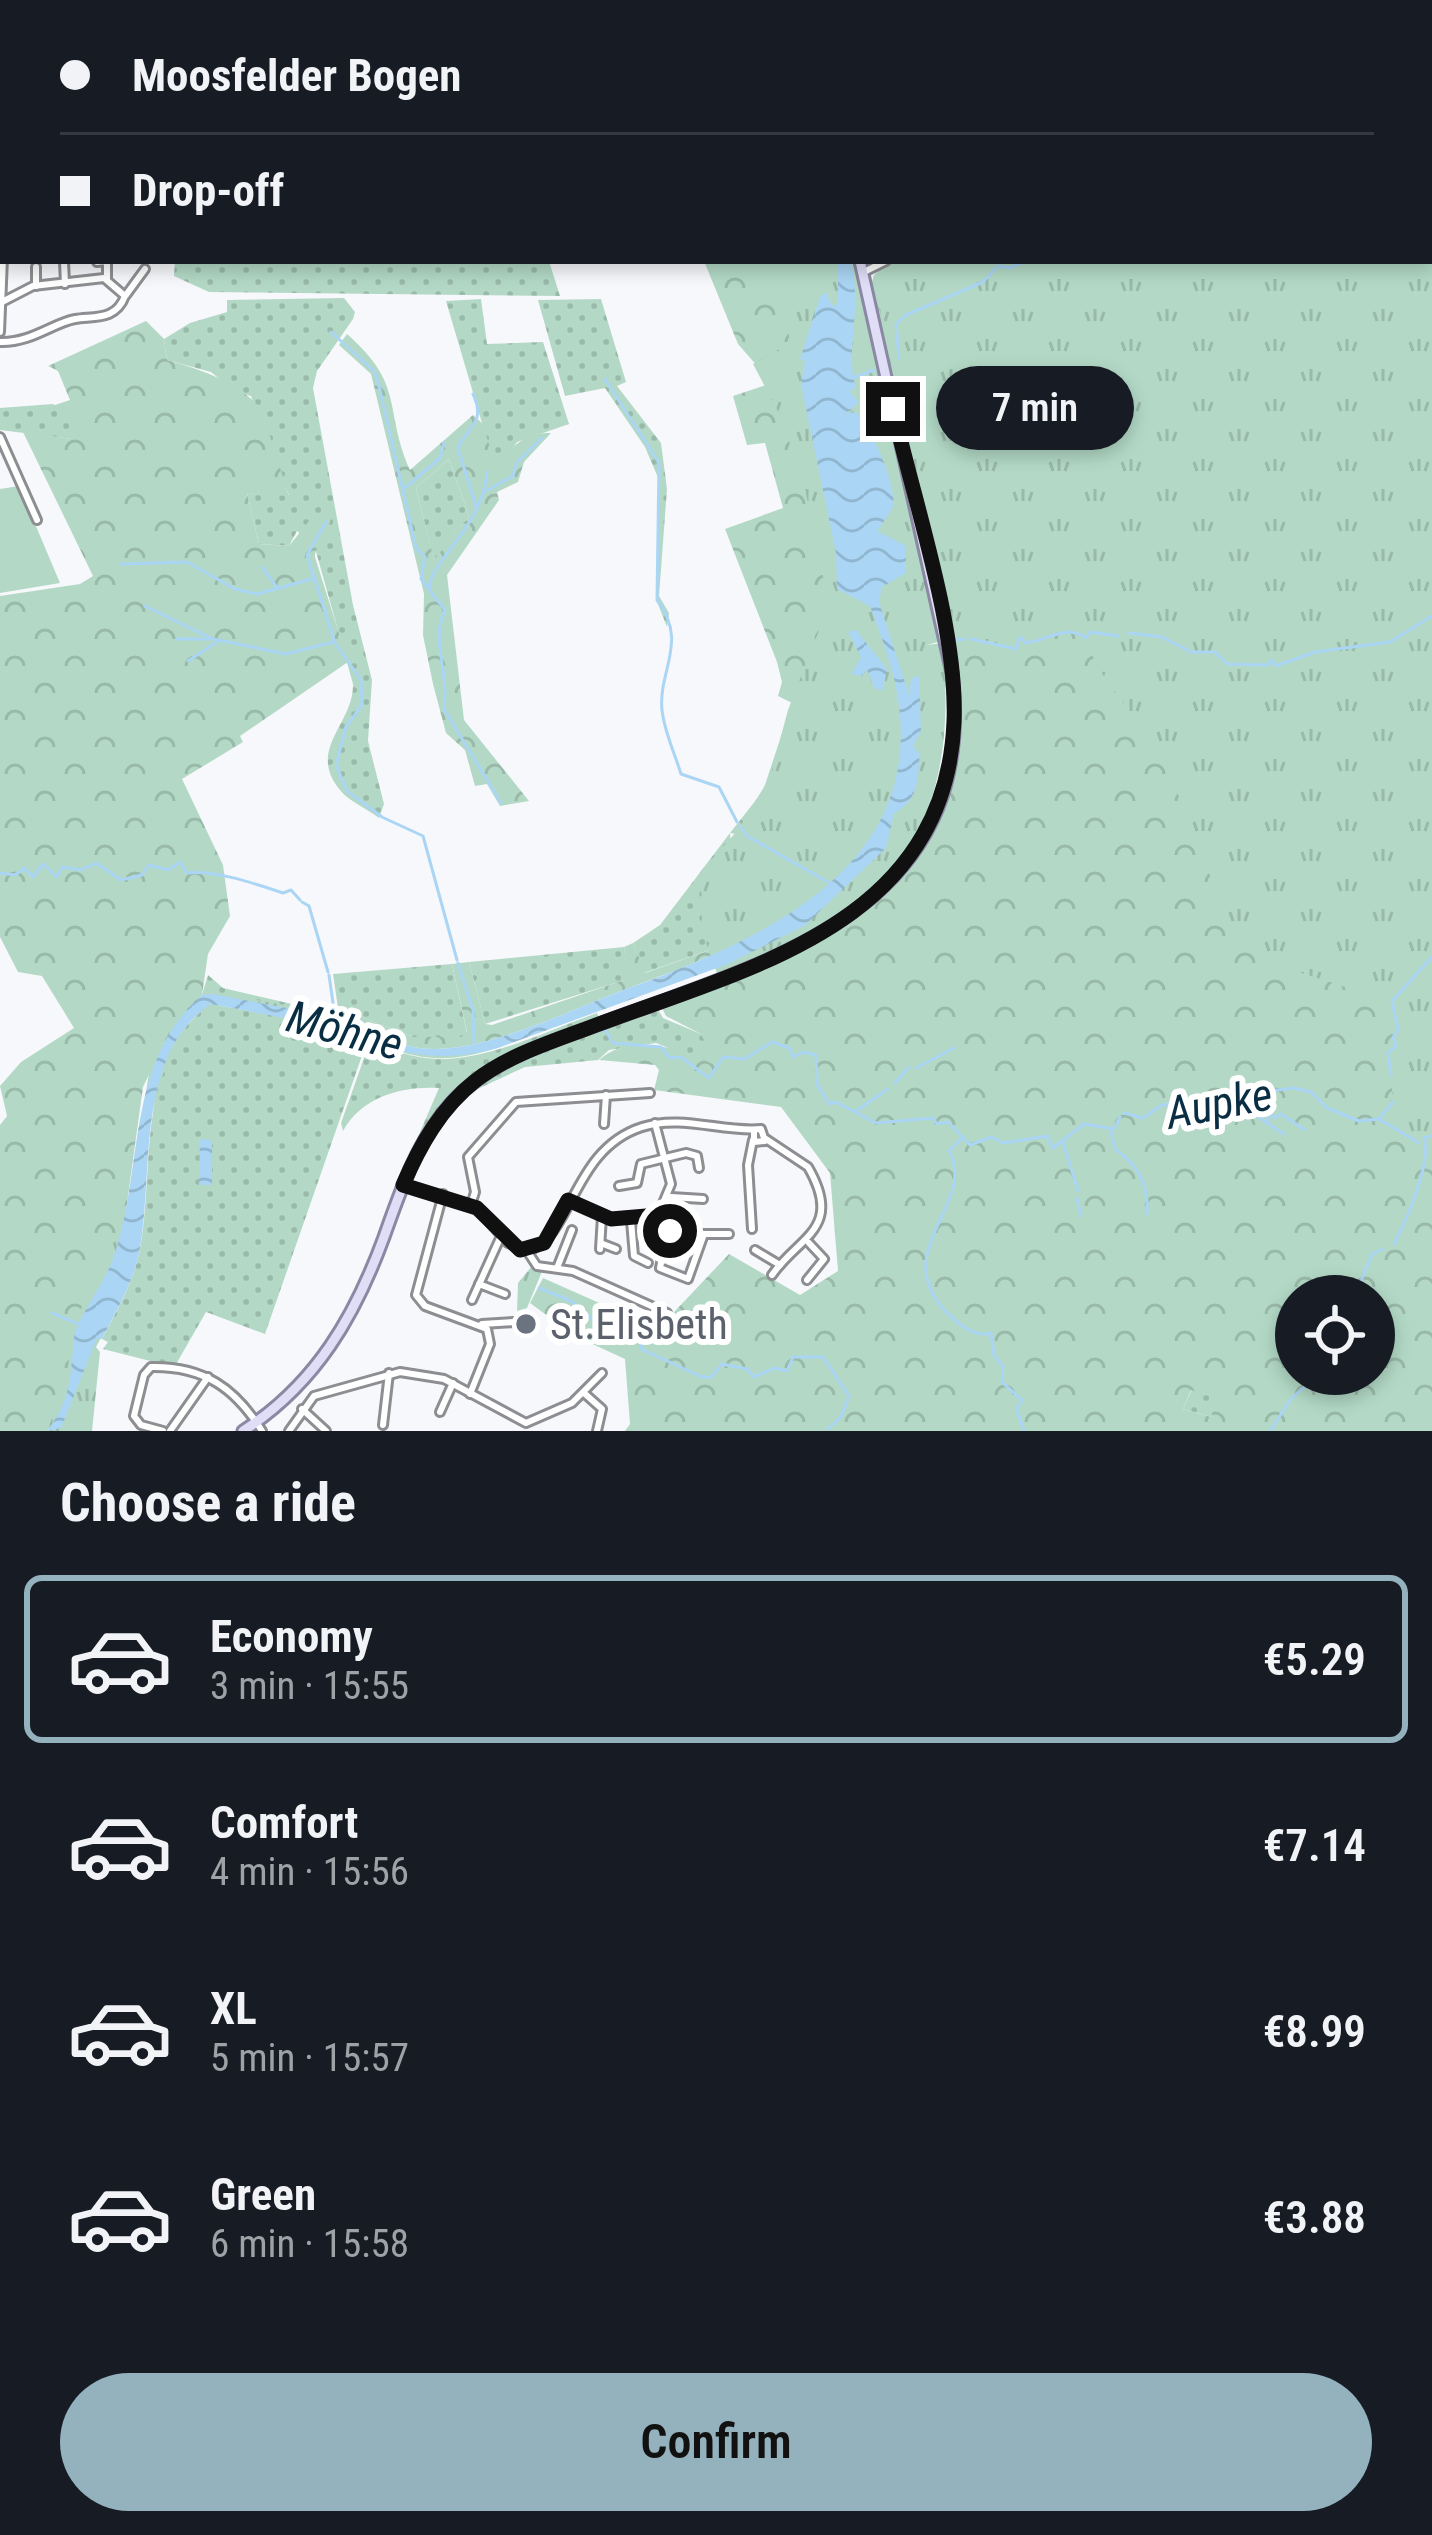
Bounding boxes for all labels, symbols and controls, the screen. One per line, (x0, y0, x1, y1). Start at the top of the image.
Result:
text: Moosfelder Bogen (132, 49, 462, 102)
text: Drop-off (132, 164, 284, 217)
callout: 7 min (935, 367, 1133, 451)
route end (866, 382, 920, 436)
text: 7 min (992, 385, 1078, 431)
water label: Möhne (281, 990, 409, 1071)
water label: Aupke (1159, 1067, 1277, 1140)
route start (643, 1204, 697, 1258)
map controls (1275, 1275, 1395, 1395)
button: locate (1275, 1275, 1395, 1395)
place label: St.Elisbeth (550, 1300, 728, 1349)
marker: St.Elisbeth (513, 1311, 539, 1337)
text: Choose a ride (60, 1471, 356, 1534)
icon: car (66, 1605, 174, 1713)
text: Economy (210, 1610, 373, 1663)
text: €5.29 (1263, 1633, 1366, 1686)
text: 3 min · 15:55 (210, 1663, 409, 1709)
icon: car (66, 1791, 174, 1899)
text: Comfort (210, 1796, 358, 1849)
text: €7.14 (1263, 1819, 1366, 1872)
text: 4 min · 15:56 (210, 1849, 409, 1895)
icon: car (66, 1977, 174, 2085)
text: XL (210, 1982, 257, 2035)
text: €8.99 (1263, 2005, 1366, 2058)
text: 5 min · 15:57 (210, 2035, 409, 2081)
icon: car (66, 2163, 174, 2271)
text: Green (210, 2168, 316, 2221)
text: €3.88 (1263, 2191, 1366, 2244)
text: 6 min · 15:58 (210, 2221, 409, 2267)
button: Confirm (60, 2373, 1372, 2511)

